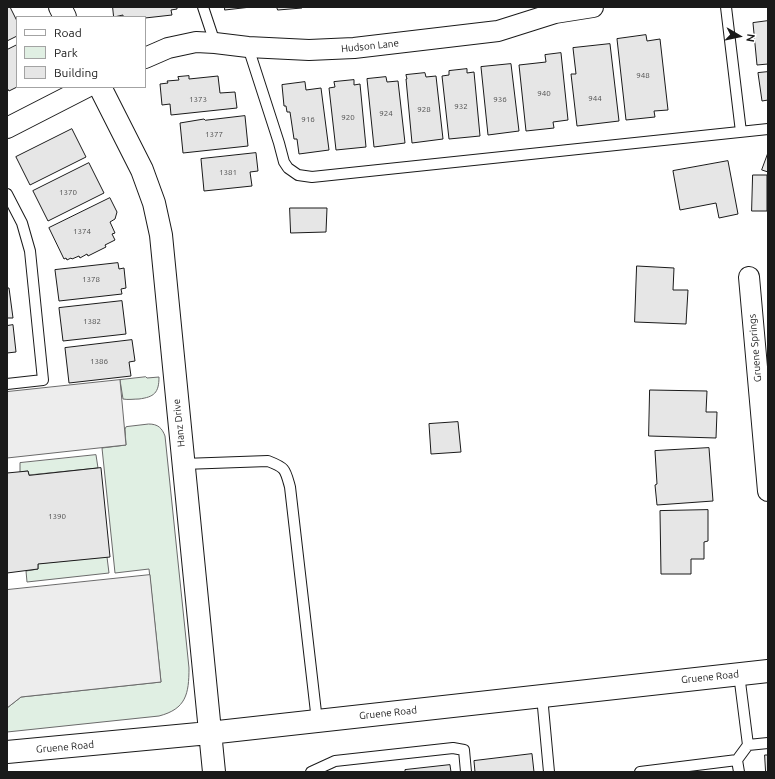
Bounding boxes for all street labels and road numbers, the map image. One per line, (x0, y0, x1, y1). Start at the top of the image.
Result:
street label: Hudson Lane (340, 37, 400, 55)
street label: Gruene Springs (746, 313, 764, 383)
street label: Hanz Drive (171, 398, 187, 448)
street label: Gruene Road (680, 668, 740, 686)
street label: Gruene Road (358, 704, 418, 722)
street label: Gruene Road (35, 738, 95, 756)

